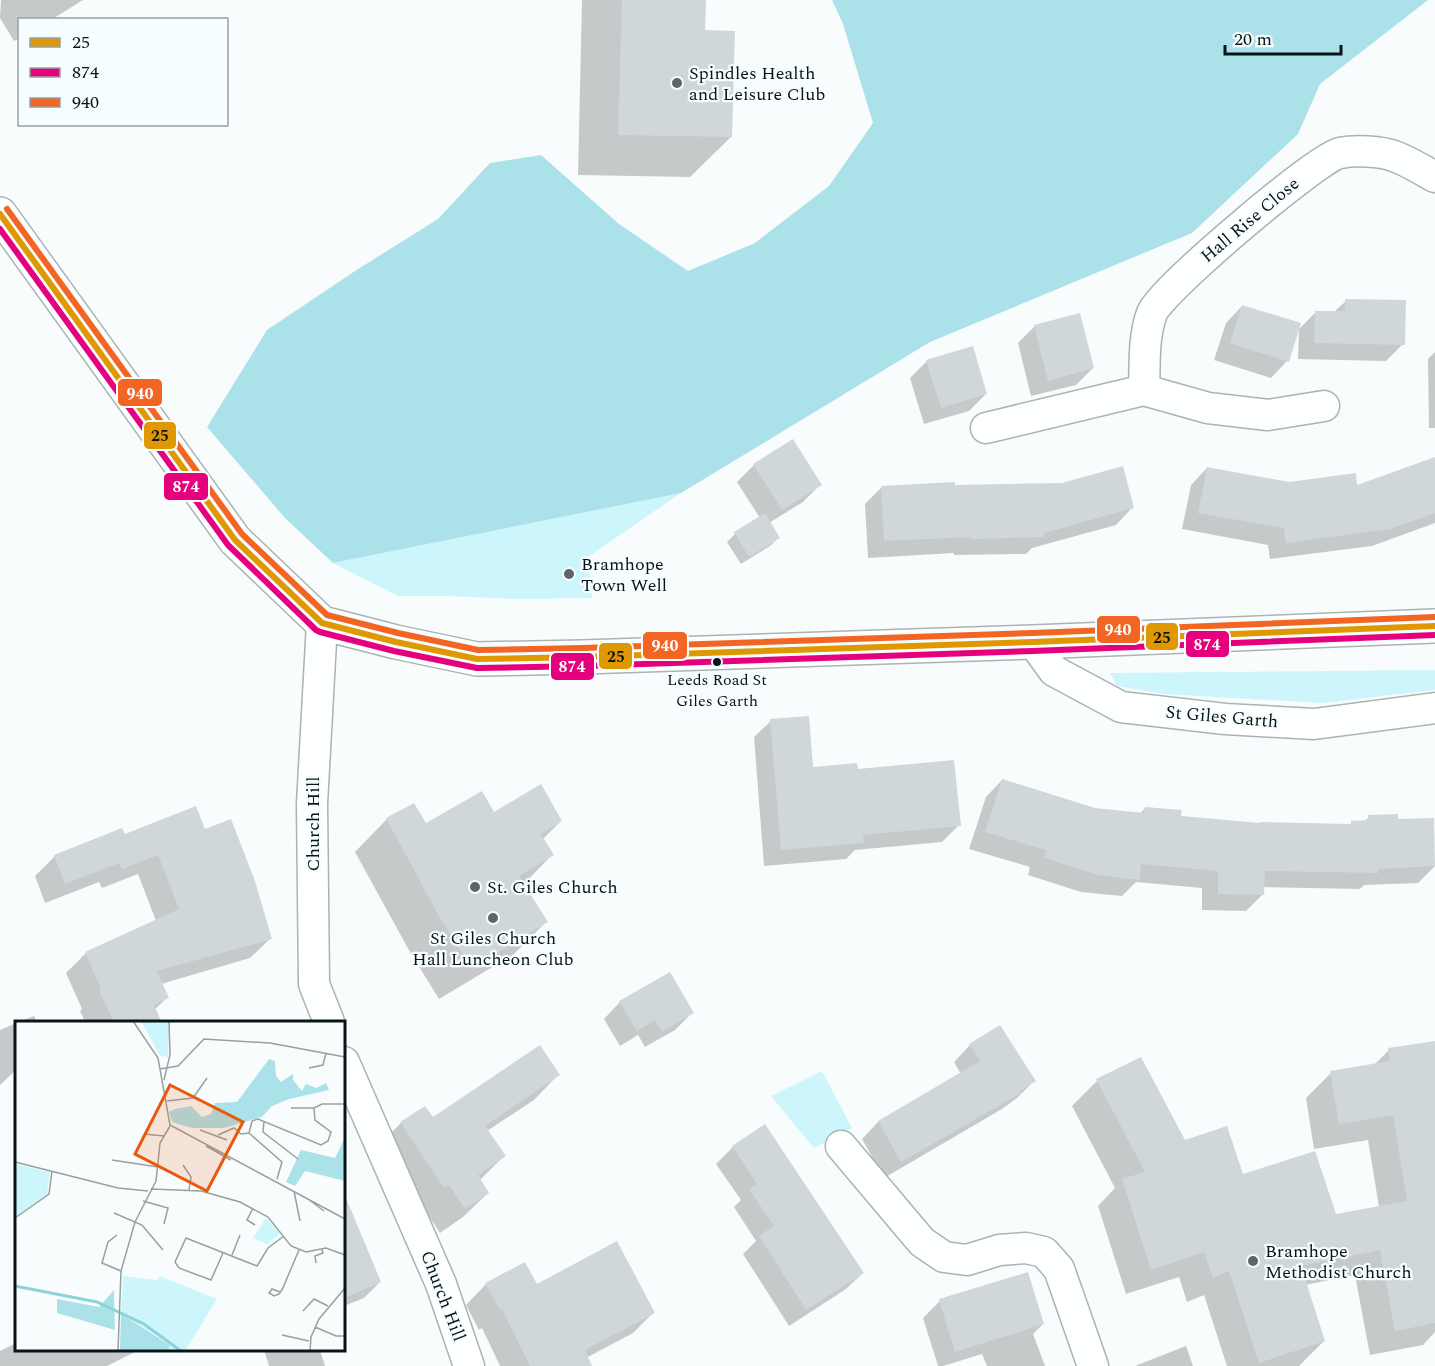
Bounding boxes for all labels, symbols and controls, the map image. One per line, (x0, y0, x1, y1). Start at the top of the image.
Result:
legend (18, 18, 228, 126)
scale bar (1225, 18, 1340, 56)
text: 20 m (1234, 26, 1272, 53)
text: 25 (72, 29, 90, 56)
text: 874 (72, 59, 99, 86)
place label: Spindles Health and Leisure Club (689, 60, 825, 108)
marker: Spindles Health and Leisure Club (670, 76, 684, 90)
text: 940 (72, 89, 99, 116)
street label: Hall Rise Close (1195, 171, 1305, 269)
line badge: 940 (117, 378, 163, 407)
text: 940 (127, 382, 153, 406)
line badge: 25 (143, 421, 177, 450)
text: 25 (151, 424, 169, 448)
line badge: 874 (163, 472, 209, 501)
text: 874 (173, 475, 199, 499)
place label: Bramhope Town Well (581, 551, 667, 599)
marker: Bramhope Town Well (562, 567, 576, 581)
line badge: 940 (1096, 615, 1141, 644)
text: 940 (1105, 618, 1131, 642)
line badge: 25 (1145, 622, 1179, 651)
text: 25 (1153, 626, 1171, 650)
line badge: 874 (1185, 630, 1230, 658)
line badge: 940 (642, 631, 688, 660)
text: 874 (1194, 633, 1220, 657)
text: 940 (652, 634, 678, 658)
line badge: 25 (598, 642, 633, 670)
text: 25 (607, 645, 625, 669)
line badge: 874 (550, 652, 595, 681)
text: 874 (559, 655, 585, 679)
marker: Leeds Road St Giles Garth (711, 656, 723, 668)
place label: Leeds Road St Giles Garth (667, 668, 767, 713)
street label: St Giles Garth (1165, 699, 1279, 735)
street label: Church Hill (300, 776, 327, 872)
place label: St. Giles Church (487, 874, 618, 901)
marker: St. Giles Church (468, 880, 482, 894)
marker: St Giles Church Hall Luncheon Club (486, 911, 500, 925)
place label: St Giles Church Hall Luncheon Club (412, 925, 574, 973)
inset map (15, 1021, 345, 1351)
place label: Bramhope Methodist Church (1265, 1238, 1412, 1286)
street label: Church Hill (413, 1247, 473, 1345)
marker: Bramhope Methodist Church (1246, 1254, 1260, 1268)

